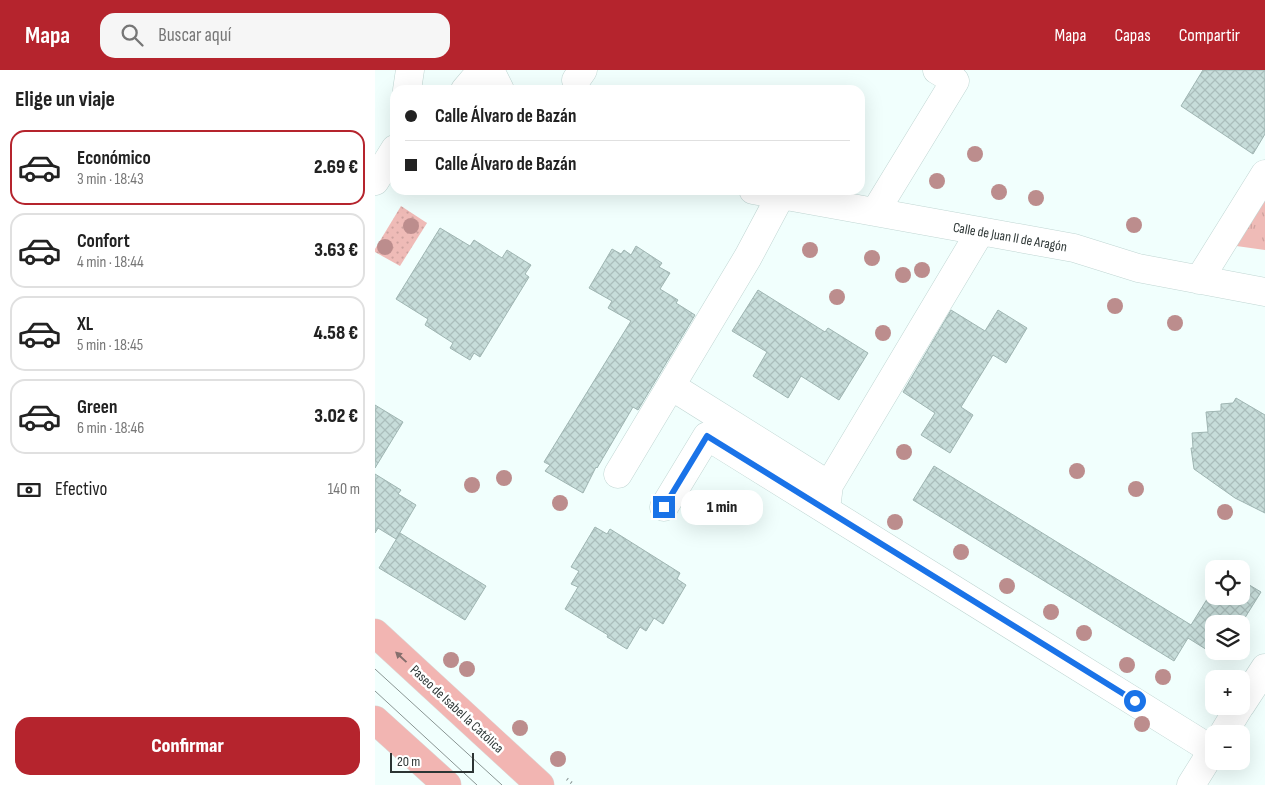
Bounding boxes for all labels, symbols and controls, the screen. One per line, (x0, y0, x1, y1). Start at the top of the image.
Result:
search box (100, 13, 450, 58)
text: Mapa (25, 21, 70, 50)
icon: search (118, 21, 146, 49)
text: Buscar aquí (158, 24, 231, 47)
text: Mapa (1054, 25, 1086, 46)
text: Capas (1114, 25, 1151, 46)
text: Compartir (1179, 25, 1240, 46)
text: Elige un viaje (15, 86, 115, 113)
text: Calle Álvaro de Bazán (435, 105, 576, 128)
icon: car (17, 145, 62, 190)
text: Económico (77, 147, 151, 170)
text: Calle Álvaro de Bazán (435, 153, 576, 176)
text: 2.69 € (314, 156, 358, 179)
text: 3 min · 18:43 (77, 170, 144, 189)
street label: Calle de Juan II de Aragón (952, 219, 1068, 255)
icon: car (17, 228, 62, 273)
text: Confort (77, 230, 130, 253)
text: 3.63 € (314, 239, 358, 262)
text: 4 min · 18:44 (77, 253, 144, 272)
icon: car (17, 311, 62, 356)
text: XL (77, 313, 93, 336)
text: 4.58 € (313, 322, 358, 345)
text: 5 min · 18:45 (77, 336, 143, 355)
icon: car (17, 394, 62, 439)
text: Green (77, 396, 117, 419)
text: 3.02 € (314, 405, 358, 428)
text: 6 min · 18:46 (77, 419, 144, 438)
icon: cash (15, 476, 43, 504)
text: Efectivo (55, 478, 107, 501)
text: 140 m (328, 480, 360, 499)
callout: 1 min (681, 490, 764, 524)
route end (653, 496, 675, 518)
text: 1 min (707, 498, 737, 517)
map controls (1205, 560, 1250, 770)
button: locate (1205, 560, 1250, 605)
button: layers (1205, 615, 1250, 660)
one-way arrow (396, 651, 408, 663)
street label: Paseo de Isabel la Católica (407, 661, 507, 757)
button: + (1205, 670, 1250, 715)
route start (1124, 690, 1146, 712)
button: Confirmar (15, 717, 360, 775)
button: − (1205, 725, 1250, 770)
scale bar (390, 750, 474, 773)
text: 20 m (397, 753, 420, 770)

